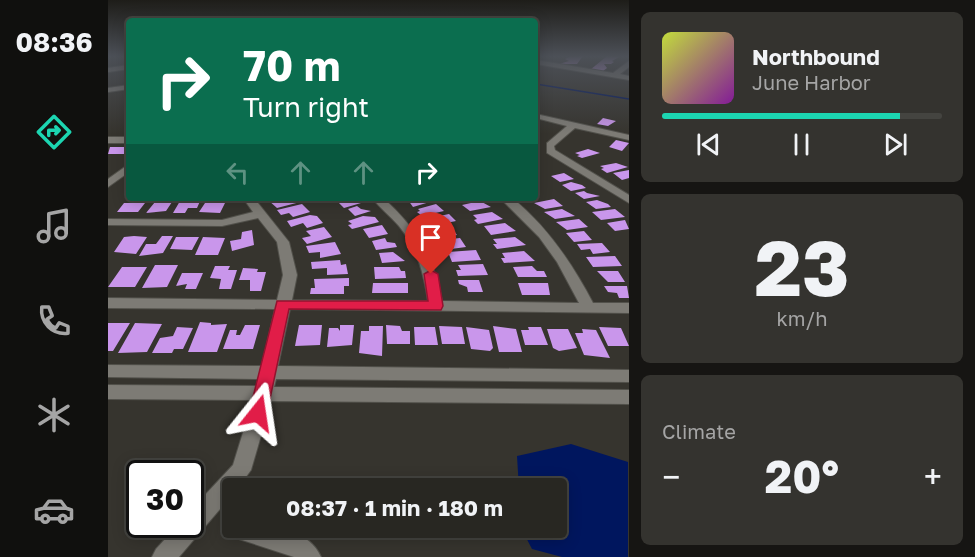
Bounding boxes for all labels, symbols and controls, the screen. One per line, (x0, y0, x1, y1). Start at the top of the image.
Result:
text: 08:36 (15, 26, 93, 58)
text: 70 m (243, 40, 340, 90)
icon: right (144, 42, 222, 120)
text: Northbound (752, 43, 880, 70)
text: June Harbor (752, 70, 871, 94)
text: Turn right (243, 91, 369, 123)
icon: directions (33, 111, 75, 153)
icon: previous (692, 128, 725, 161)
icon: pause (785, 128, 818, 161)
icon: next (879, 128, 912, 161)
icon: left (221, 156, 254, 189)
icon: ahead (284, 156, 317, 189)
icon: ahead (347, 156, 380, 189)
icon: right (410, 156, 443, 189)
icon: music (33, 205, 75, 247)
pin (405, 212, 456, 274)
text: 23 (754, 220, 850, 313)
icon: arrive (414, 221, 447, 254)
icon: phone (33, 300, 75, 342)
text: km/h (777, 306, 827, 330)
position arrow (226, 381, 290, 445)
icon: climate (33, 394, 75, 436)
text: Climate (662, 419, 736, 443)
text: 20° (765, 449, 839, 503)
text: − (662, 457, 680, 496)
text: + (924, 457, 942, 496)
speed limit sign: 30 (126, 460, 204, 538)
icon: car (33, 489, 75, 531)
text: 08:37 · 1 min · 180 m (286, 494, 503, 521)

